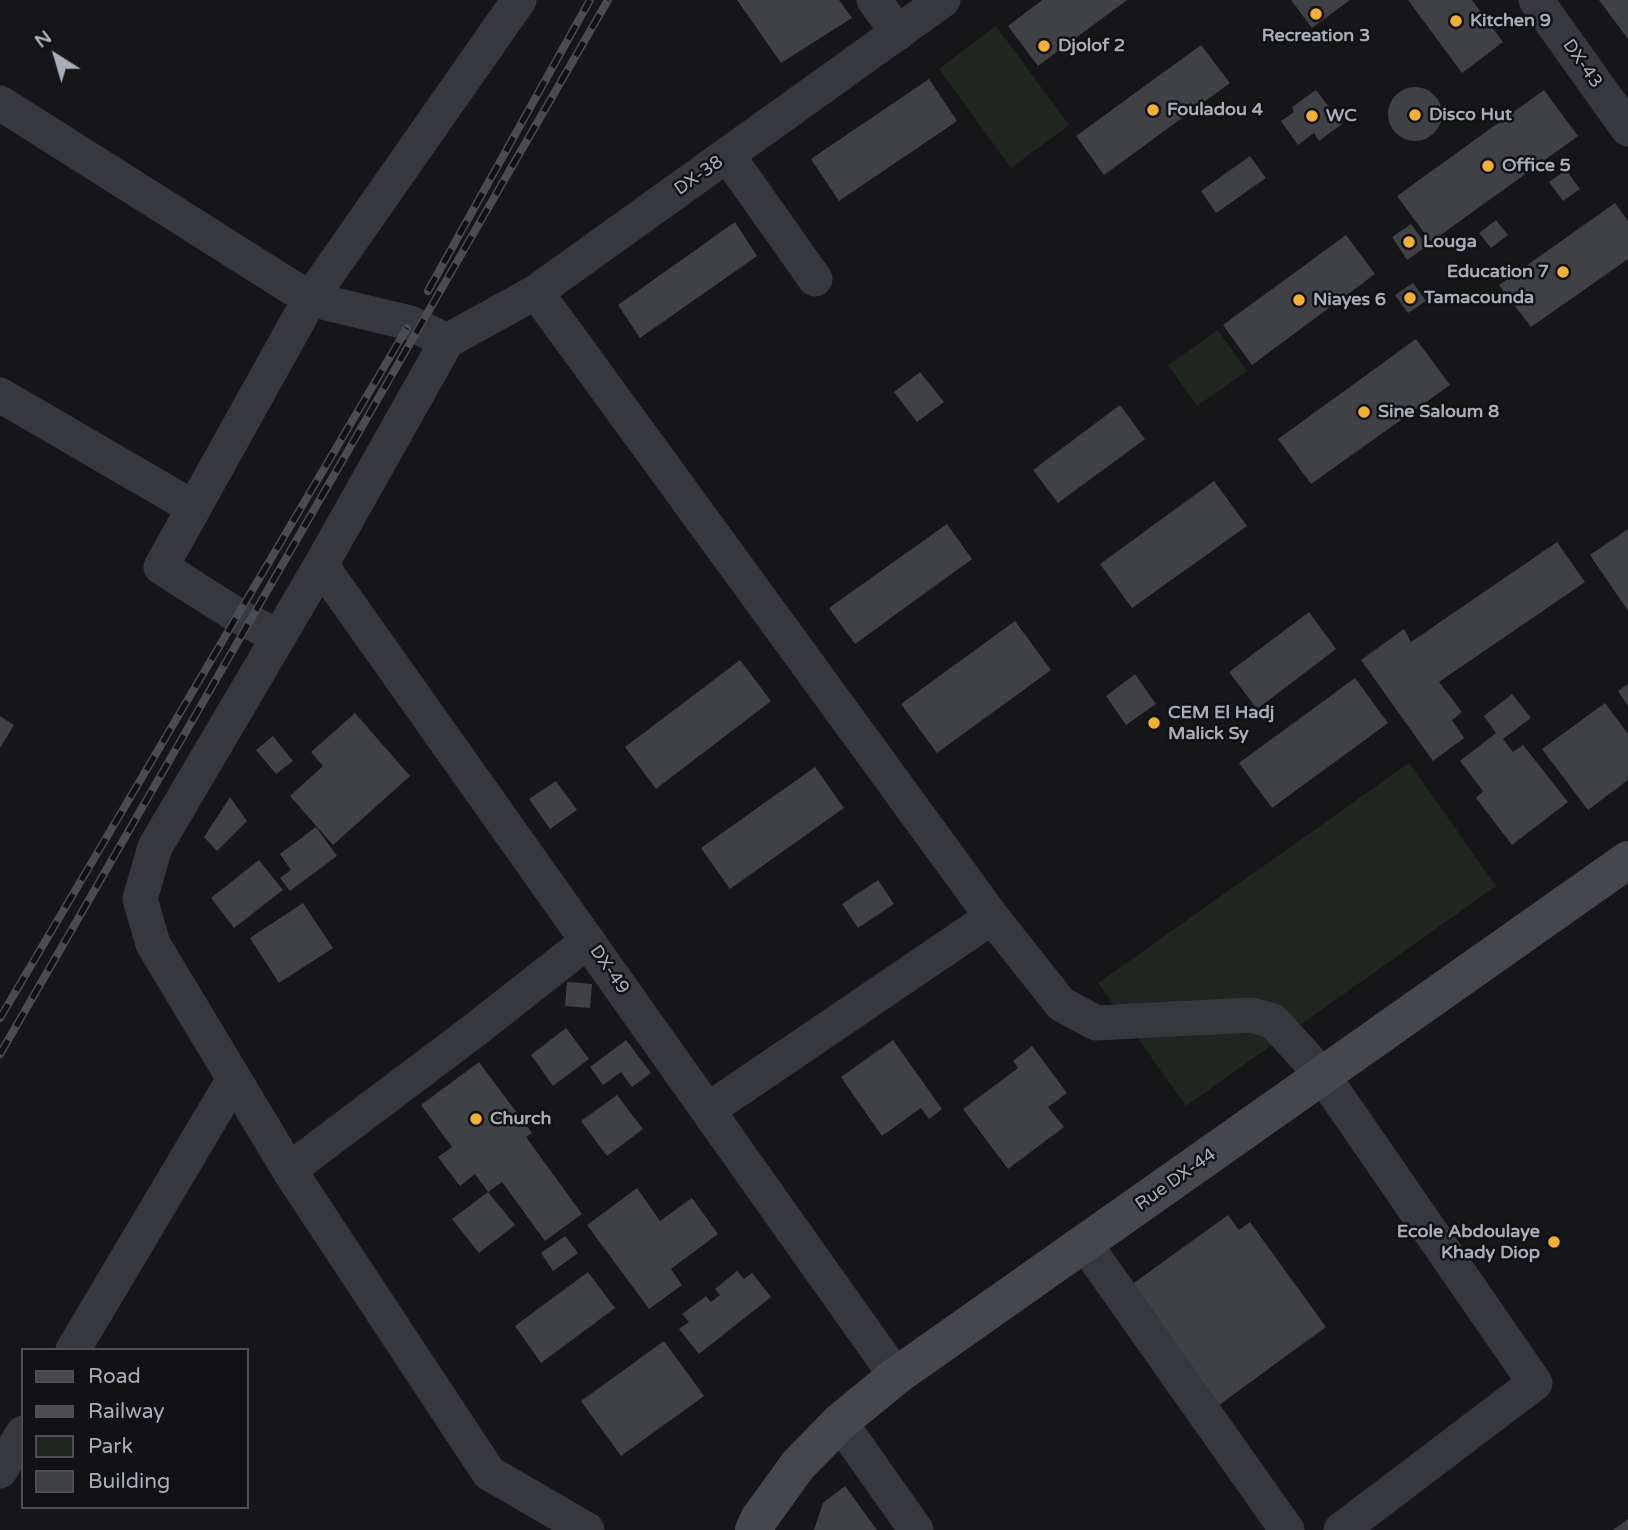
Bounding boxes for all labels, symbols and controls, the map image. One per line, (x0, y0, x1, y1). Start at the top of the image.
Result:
marker: Recreation 3 (1308, 6, 1324, 22)
place label: Kitchen 9 (1470, 10, 1551, 32)
marker: Kitchen 9 (1448, 13, 1464, 29)
north arrow (21, 21, 91, 91)
place label: Recreation 3 (1262, 25, 1370, 47)
text: N (31, 26, 56, 53)
place label: Djolof 2 (1058, 35, 1125, 57)
street label: DX-43 (1557, 35, 1607, 93)
marker: Djolof 2 (1036, 38, 1052, 54)
place label: Fouladou 4 (1167, 99, 1263, 121)
marker: Fouladou 4 (1145, 102, 1161, 118)
place label: Disco Hut (1429, 104, 1512, 126)
place label: WC (1326, 105, 1357, 127)
marker: Disco Hut (1407, 107, 1423, 123)
marker: WC (1304, 108, 1320, 124)
street label: DX-38 (670, 152, 728, 200)
place label: Office 5 (1502, 155, 1571, 177)
marker: Office 5 (1480, 158, 1496, 174)
place label: Louga (1423, 231, 1477, 253)
marker: Louga (1401, 234, 1417, 250)
place label: Education 7 (1447, 261, 1549, 283)
marker: Education 7 (1555, 264, 1571, 280)
place label: Tamacounda (1424, 287, 1534, 309)
place label: Niayes 6 (1313, 289, 1386, 311)
marker: Tamacounda (1402, 290, 1418, 306)
marker: Niayes 6 (1291, 292, 1307, 308)
place label: Sine Saloum 8 (1378, 401, 1499, 423)
marker: Sine Saloum 8 (1356, 404, 1372, 420)
place label: CEM El Hadj Malick Sy (1168, 702, 1274, 744)
marker: CEM El Hadj Malick Sy (1146, 715, 1162, 731)
street label: DX-49 (584, 941, 634, 999)
place label: Church (490, 1108, 552, 1130)
marker: Church (468, 1111, 484, 1127)
street label: Rue DX-44 (1132, 1144, 1220, 1216)
place label: Ecole Abdoulaye Khady Diop (1397, 1221, 1540, 1264)
marker: Ecole Abdoulaye Khady Diop (1546, 1234, 1562, 1250)
legend (21, 1348, 248, 1509)
text: Road (88, 1364, 141, 1389)
text: Railway (88, 1399, 165, 1424)
text: Park (88, 1434, 133, 1459)
text: Building (88, 1469, 170, 1494)

